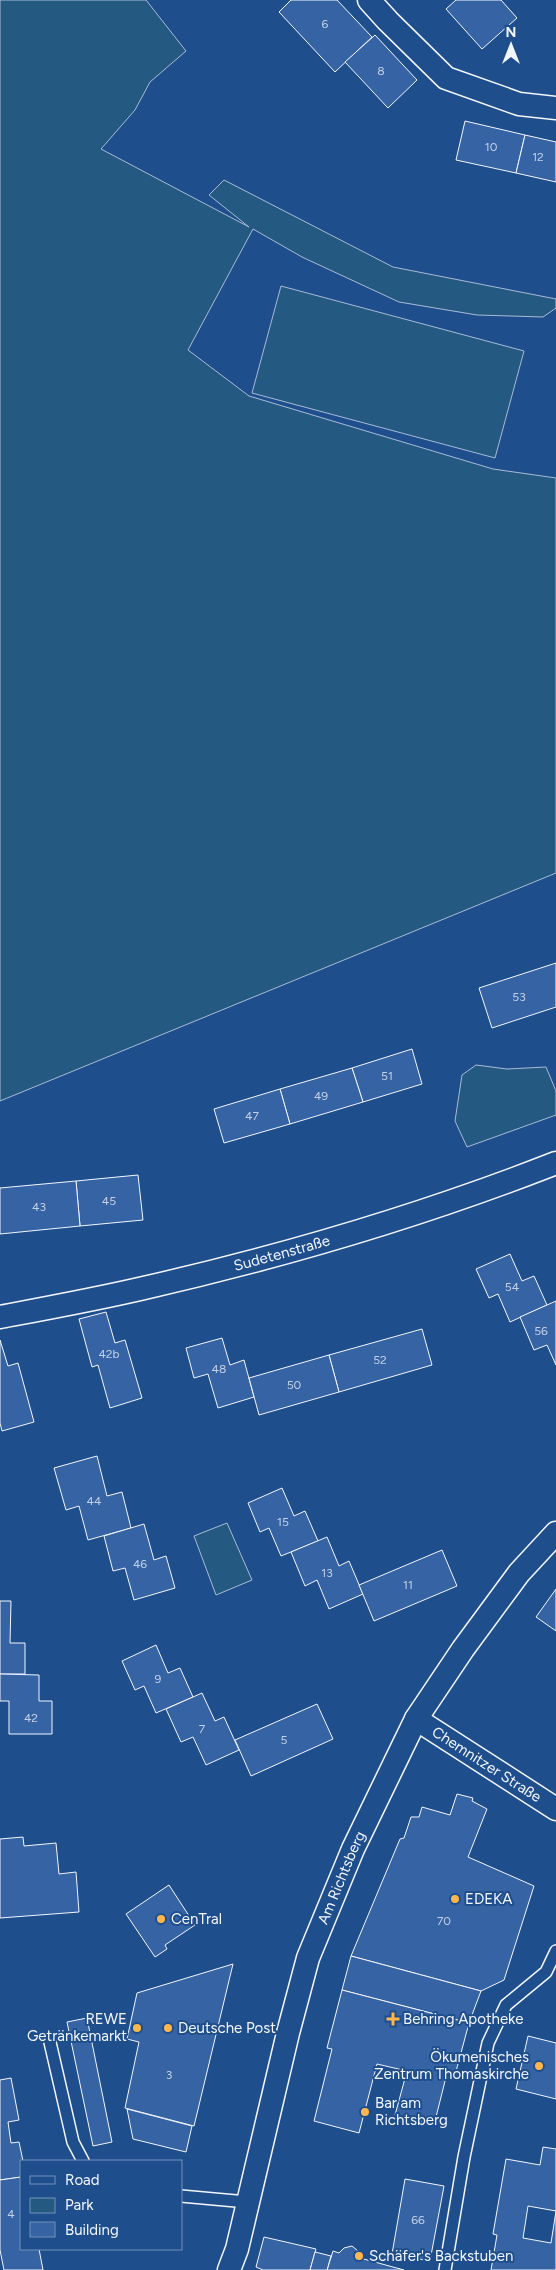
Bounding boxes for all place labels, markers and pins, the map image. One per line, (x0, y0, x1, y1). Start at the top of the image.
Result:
place label: EDEKA (465, 1890, 512, 1908)
marker: EDEKA (449, 1893, 461, 1905)
place label: CenTral (171, 1910, 222, 1928)
marker: CenTral (155, 1913, 167, 1925)
place label: REWE Getränkemarkt (27, 2010, 127, 2045)
place label: Behring Apotheke (403, 2010, 523, 2028)
marker: Behring Apotheke (387, 2013, 399, 2025)
place label: Deutsche Post (178, 2019, 276, 2037)
marker: REWE Getränkemarkt (131, 2022, 143, 2034)
marker: Deutsche Post (162, 2022, 174, 2034)
place label: Ökumenisches Zentrum Thomaskirche (374, 2048, 529, 2083)
marker: Ökumenisches Zentrum Thomaskirche (533, 2060, 545, 2072)
place label: Bar am Richtsberg (375, 2094, 448, 2129)
marker: Bar am Richtsberg (359, 2106, 371, 2118)
place label: Schäfer's Backstuben (369, 2247, 513, 2265)
marker: Schäfer's Backstuben (353, 2250, 365, 2262)

